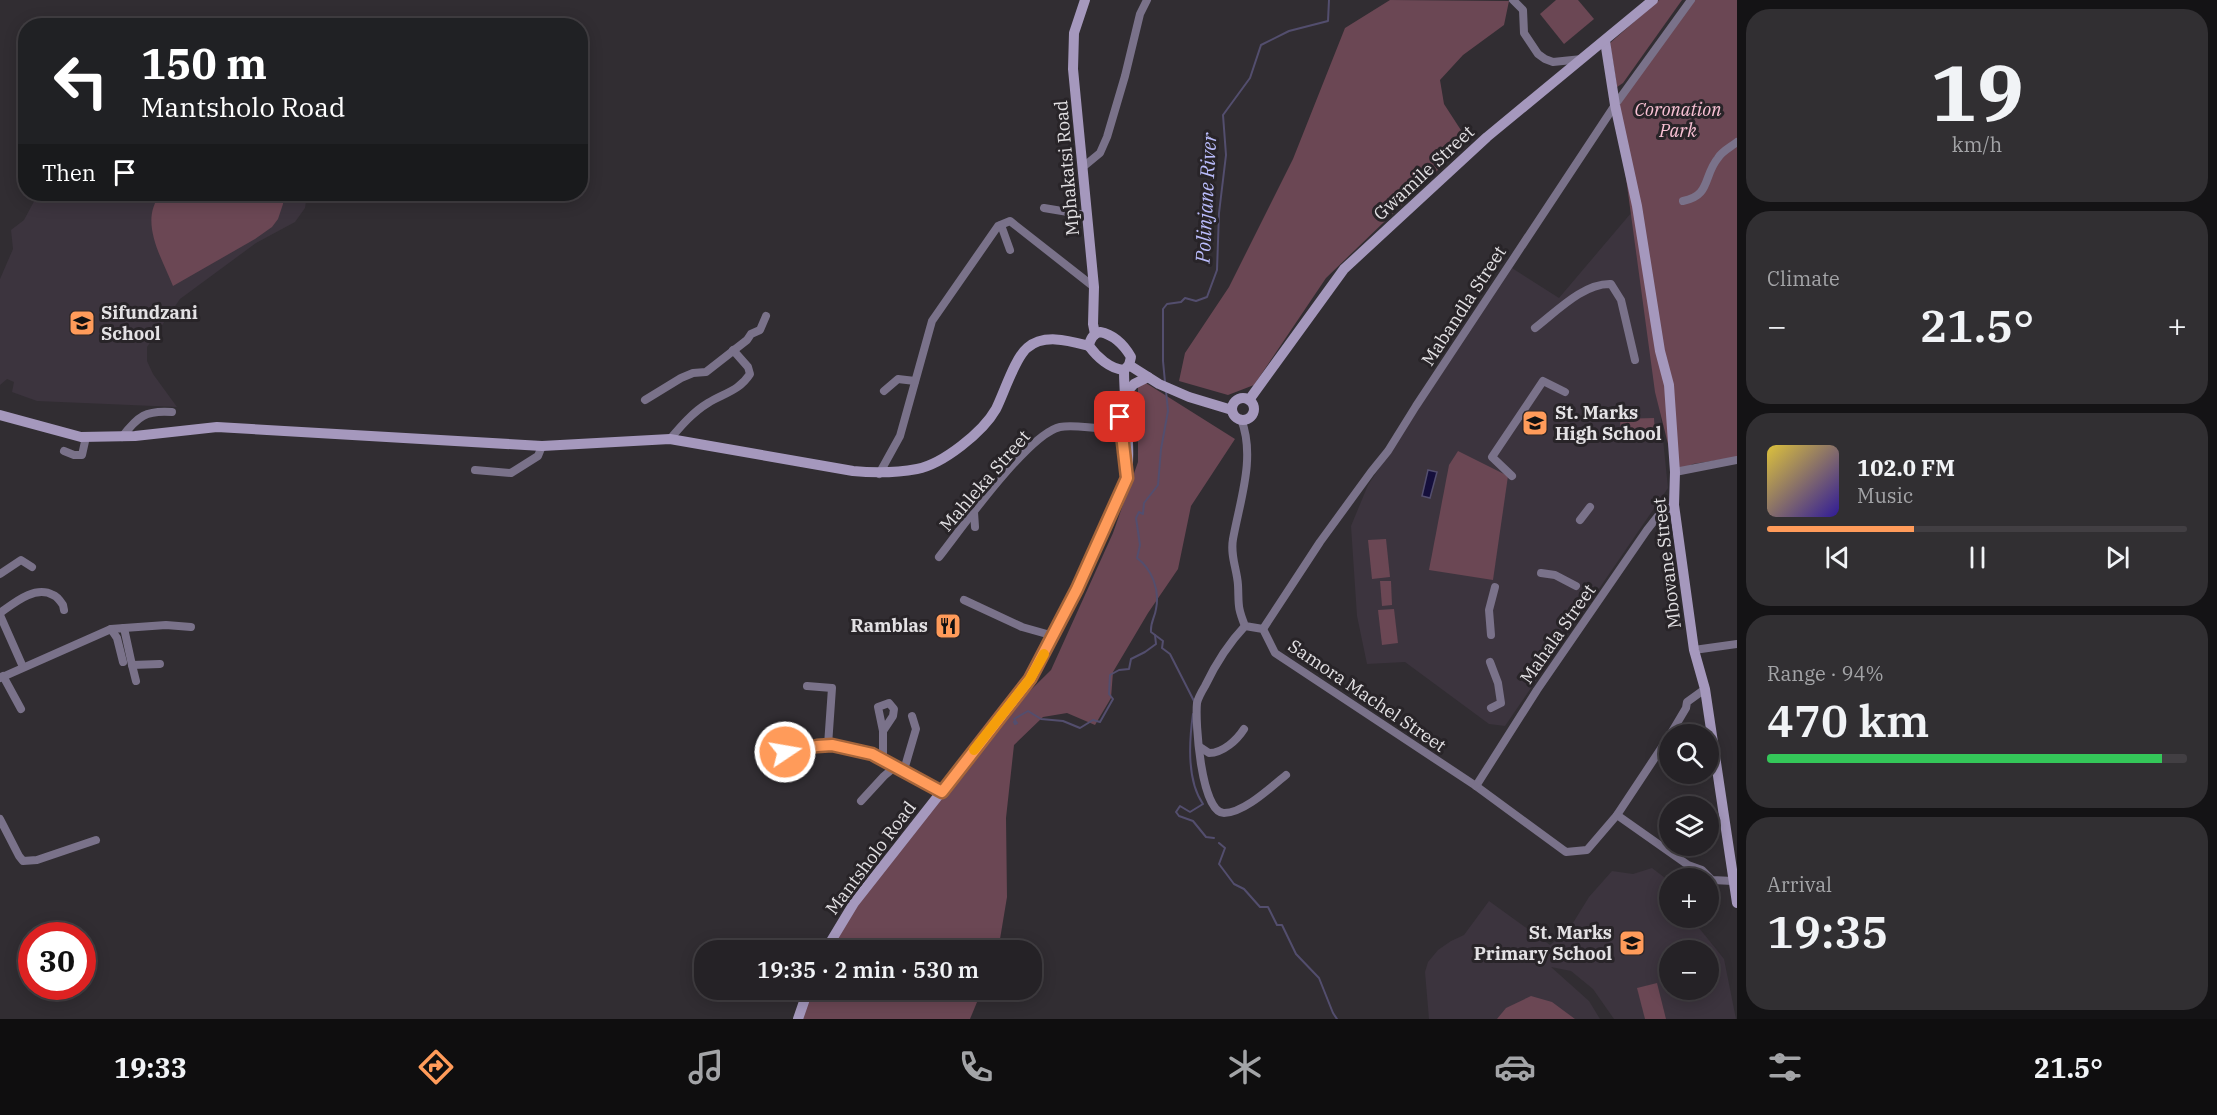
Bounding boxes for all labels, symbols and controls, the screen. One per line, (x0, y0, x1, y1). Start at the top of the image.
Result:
text: 150 m (141, 36, 267, 91)
text: 19 (1930, 41, 2024, 142)
icon: left (42, 42, 120, 120)
text: Mantsholo Road (141, 89, 345, 124)
park label: Coronation Park (1635, 98, 1722, 142)
street label: Mphakatsi Road (1049, 99, 1084, 237)
street label: Gwamile Street (1369, 120, 1479, 225)
water label: Polinjane River (1189, 131, 1222, 265)
text: km/h (1952, 131, 2002, 158)
icon: arrive (108, 156, 141, 189)
text: Then (42, 158, 96, 187)
street label: Mabandla Street (1416, 241, 1511, 370)
text: Climate (1767, 265, 1840, 292)
text: 21.5° (1920, 296, 2034, 354)
place label: Sifundzani School (101, 301, 198, 345)
text: − (1767, 304, 1787, 347)
text: + (2167, 304, 2187, 347)
school or university icon: Sifundzani School (67, 308, 97, 338)
pin (1094, 391, 1145, 442)
icon: arrive (1103, 400, 1136, 433)
place label: St. Marks High School (1555, 401, 1662, 445)
school or university icon: St. Marks High School (1520, 408, 1550, 438)
street label: Mahleka Street (934, 425, 1035, 536)
text: 102.0 FM (1857, 453, 1955, 482)
text: Music (1857, 482, 1913, 509)
street label: Mbovane Street (1647, 496, 1686, 630)
icon: previous (1821, 541, 1854, 574)
icon: pause (1961, 541, 1994, 574)
icon: next (2101, 541, 2134, 574)
street label: Mahala Street (1515, 579, 1600, 688)
restaurant icon: Ramblas (933, 611, 963, 641)
place label: Ramblas (850, 614, 928, 637)
street label: Samora Machel Street (1284, 634, 1451, 757)
text: Range · 94% (1767, 660, 1884, 687)
text: 470 km (1767, 691, 1929, 749)
position arrow (753, 720, 817, 784)
map controls (1659, 724, 1719, 1000)
button: search (1659, 724, 1719, 784)
street label: Mantsholo Road (820, 796, 921, 919)
button: layers (1659, 796, 1719, 856)
button: + (1659, 868, 1719, 928)
text: Arrival (1767, 871, 1832, 898)
text: 19:35 (1767, 902, 1888, 960)
place label: St. Marks Primary School (1474, 921, 1612, 965)
speed limit sign: 30 (18, 922, 96, 1000)
school or university icon: St. Marks Primary School (1617, 928, 1647, 958)
button: − (1659, 940, 1719, 1000)
text: 19:35 · 2 min · 530 m (757, 955, 979, 984)
icon: directions (415, 1046, 457, 1088)
icon: music (685, 1046, 727, 1088)
icon: phone (955, 1046, 997, 1088)
icon: climate (1224, 1046, 1266, 1088)
icon: car (1494, 1046, 1536, 1088)
icon: filters (1764, 1046, 1806, 1088)
text: 19:33 (114, 1050, 187, 1085)
text: 21.5° (2034, 1050, 2103, 1085)

